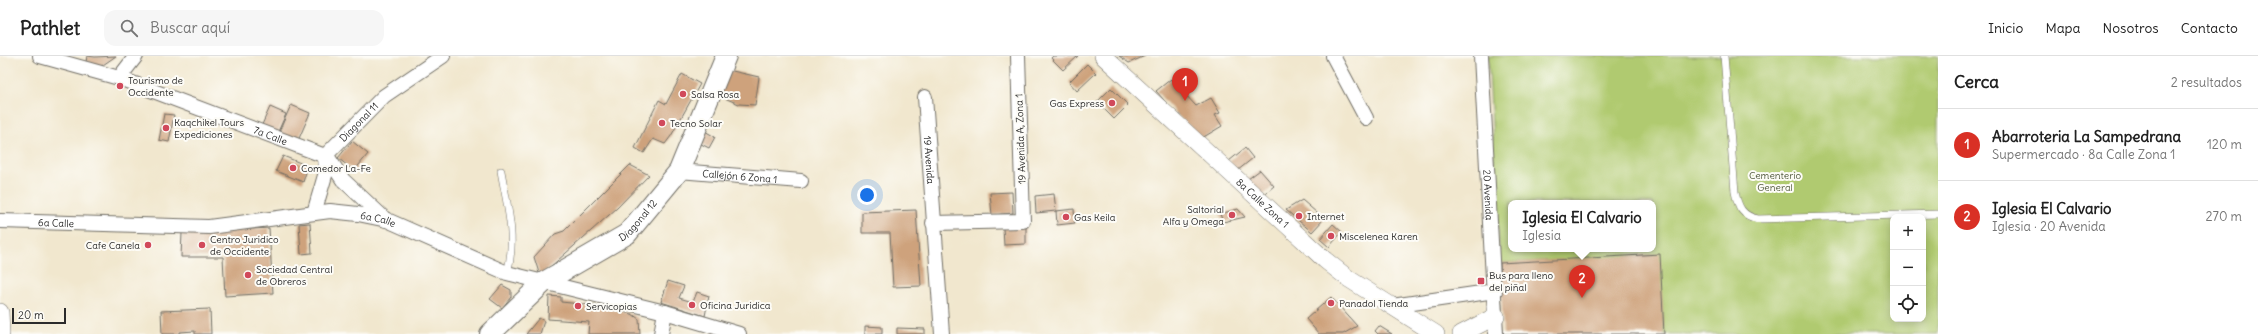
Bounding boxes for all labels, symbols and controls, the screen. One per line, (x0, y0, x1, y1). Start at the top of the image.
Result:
search box (104, 10, 384, 46)
text: Pathlet (20, 16, 80, 40)
icon: search (118, 17, 140, 39)
text: Buscar aquí (150, 18, 230, 37)
text: Inicio (1988, 19, 2023, 37)
text: Mapa (2045, 19, 2081, 37)
text: Nosotros (2103, 19, 2159, 37)
text: Contacto (2181, 19, 2238, 37)
pin: 1 (1172, 68, 1198, 101)
text: Cerca (1954, 71, 1999, 93)
place label: Tourismo de Occidente (128, 74, 183, 99)
text: 2 resultados (2171, 74, 2242, 91)
marker: Tourismo de Occidente (115, 81, 125, 91)
place label: Salsa Rosa (691, 88, 740, 101)
marker: Salsa Rosa (678, 89, 688, 99)
street label: 19 Avenida A, Zona 1 (1012, 94, 1029, 184)
place label: Gas Express (1049, 97, 1104, 110)
marker: Gas Express (1107, 98, 1117, 108)
street label: Diagonal 11 (337, 100, 381, 145)
place label: Kaqchikel Tours Expediciones (174, 116, 245, 141)
place label: Tecno Solar (670, 117, 722, 130)
marker: Tecno Solar (657, 118, 667, 128)
marker: Kaqchikel Tours Expediciones (161, 123, 171, 133)
street label: 7a Calle (252, 124, 289, 148)
text: Abarroteria La Sampedrana (1992, 127, 2181, 146)
street label: 19 Avenida (921, 135, 937, 185)
text: 1 (1964, 136, 1970, 153)
text: 120 m (2207, 136, 2242, 153)
text: Supermercado · 8a Calle Zona 1 (1992, 146, 2175, 163)
place label: Comedor La-Fe (301, 162, 371, 175)
marker: Comedor La-Fe (288, 163, 298, 173)
street label: Callejón 6 Zona 1 (702, 167, 778, 186)
street label: 20 Avenida (1480, 169, 1496, 221)
park label: Cementerio General (1749, 169, 1801, 194)
street label: 8a Calle Zona 1 (1233, 176, 1292, 231)
your location (857, 185, 877, 205)
street label: Diagonal 12 (616, 197, 660, 244)
text: Iglesia El Calvario (1992, 199, 2112, 218)
popup (1508, 200, 1656, 252)
place label: Saltorial Alfa y Omega (1163, 203, 1224, 228)
text: Iglesia El Calvario (1522, 208, 1642, 227)
text: 2 (1963, 208, 1971, 225)
text: 270 m (2205, 208, 2242, 225)
street label: 6a Calle (359, 209, 398, 230)
marker: Saltorial Alfa y Omega (1227, 210, 1237, 220)
place label: Internet (1307, 210, 1345, 223)
place label: Gas Keila (1074, 211, 1116, 224)
marker: Internet (1294, 211, 1304, 221)
marker: Gas Keila (1061, 212, 1071, 222)
map controls (1890, 214, 1926, 322)
button: + (1890, 214, 1926, 250)
street label: 6a Calle (38, 216, 74, 230)
text: Iglesia · 20 Avenida (1992, 218, 2106, 235)
text: Iglesia (1522, 227, 1561, 244)
place label: Miscelenea Karen (1339, 230, 1418, 243)
marker: Miscelenea Karen (1326, 231, 1336, 241)
place label: Centro Juridico de Occidente (210, 233, 279, 258)
place label: Cafe Canela (86, 239, 140, 252)
marker: Cafe Canela (143, 240, 153, 250)
marker: Centro Juridico de Occidente (197, 240, 207, 250)
button: − (1890, 250, 1926, 286)
place label: Sociedad Central de Obreros (256, 263, 332, 288)
pin: 2 (1569, 265, 1595, 298)
place label: Bus para lleno del piñal (1489, 269, 1553, 294)
marker: Sociedad Central de Obreros (243, 270, 253, 280)
marker: Bus para lleno del piñal (1476, 276, 1486, 286)
button: locate (1890, 286, 1926, 322)
place label: Panadol Tienda (1339, 297, 1409, 310)
marker: Panadol Tienda (1326, 298, 1336, 308)
place label: Oficina Juridica (700, 299, 771, 312)
place label: Servicopias (586, 300, 637, 313)
marker: Oficina Juridica (687, 300, 697, 310)
marker: Servicopias (573, 301, 583, 311)
scale bar (12, 306, 66, 325)
text: 20 m (18, 308, 44, 322)

